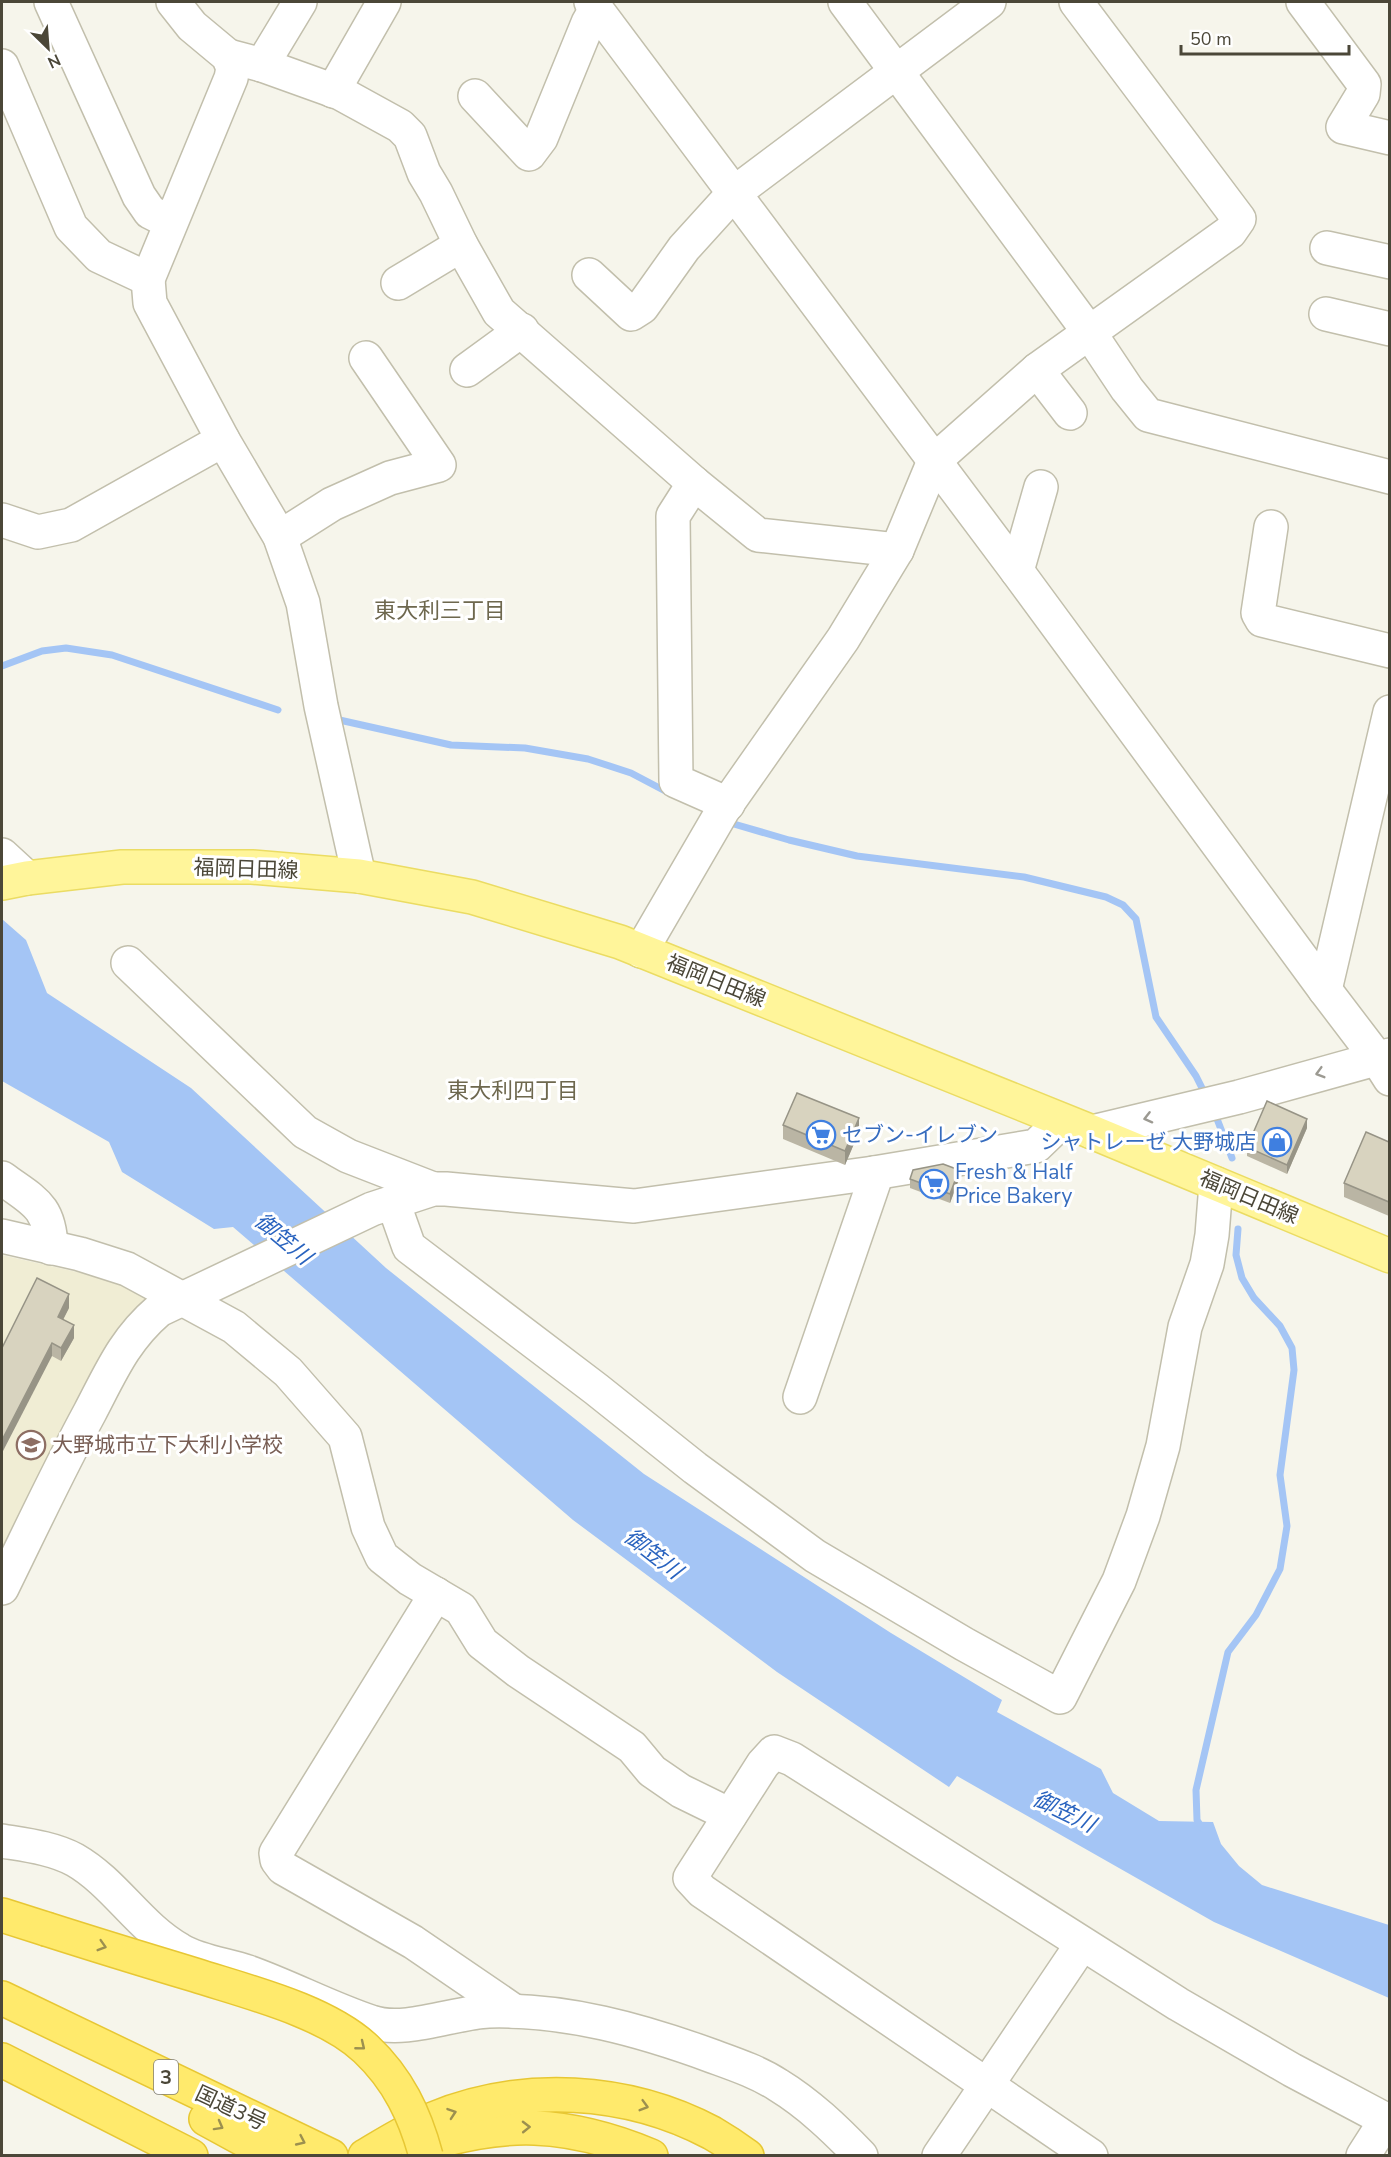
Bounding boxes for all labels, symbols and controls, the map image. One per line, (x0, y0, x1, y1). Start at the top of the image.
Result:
north arrow (18, 18, 78, 78)
scale bar (1181, 18, 1349, 56)
text: 50 m (1190, 27, 1232, 51)
text: N (44, 48, 64, 73)
district label: 東大利三丁目 (374, 596, 506, 626)
street label: 福岡日田線 (193, 853, 299, 885)
street label: 福岡日田線 (662, 948, 770, 1014)
one-way arrow (1315, 1066, 1325, 1079)
district label: 東大利四丁目 (447, 1076, 579, 1106)
one-way arrow (1143, 1111, 1153, 1124)
supermarket icon: セブン-イレブン (805, 1119, 837, 1151)
place label: セブン-イレブン (842, 1121, 998, 1149)
shop icon: シャトレーゼ 大野城店 (1261, 1126, 1293, 1158)
place label: シャトレーゼ 大野城店 (1041, 1128, 1256, 1156)
place label: Fresh & Half Price Bakery (955, 1158, 1073, 1210)
street label: 福岡日田線 (1195, 1164, 1303, 1230)
supermarket icon: Fresh & Half Price Bakery (918, 1168, 950, 1200)
water label: 御笠川 (248, 1206, 319, 1273)
school or university icon: 大野城市立下大利小学校 (15, 1429, 47, 1461)
place label: 大野城市立下大利小学校 (52, 1431, 283, 1459)
water label: 御笠川 (618, 1522, 690, 1587)
water label: 御笠川 (1028, 1784, 1102, 1841)
one-way arrow (96, 1939, 107, 1952)
one-way arrow (354, 2038, 365, 2049)
road number: 3 (154, 2060, 178, 2094)
street label: 国道3号 (191, 2079, 271, 2137)
one-way arrow (638, 2099, 649, 2111)
one-way arrow (446, 2107, 457, 2120)
one-way arrow (212, 2119, 223, 2130)
one-way arrow (521, 2121, 530, 2133)
one-way arrow (294, 2133, 305, 2145)

